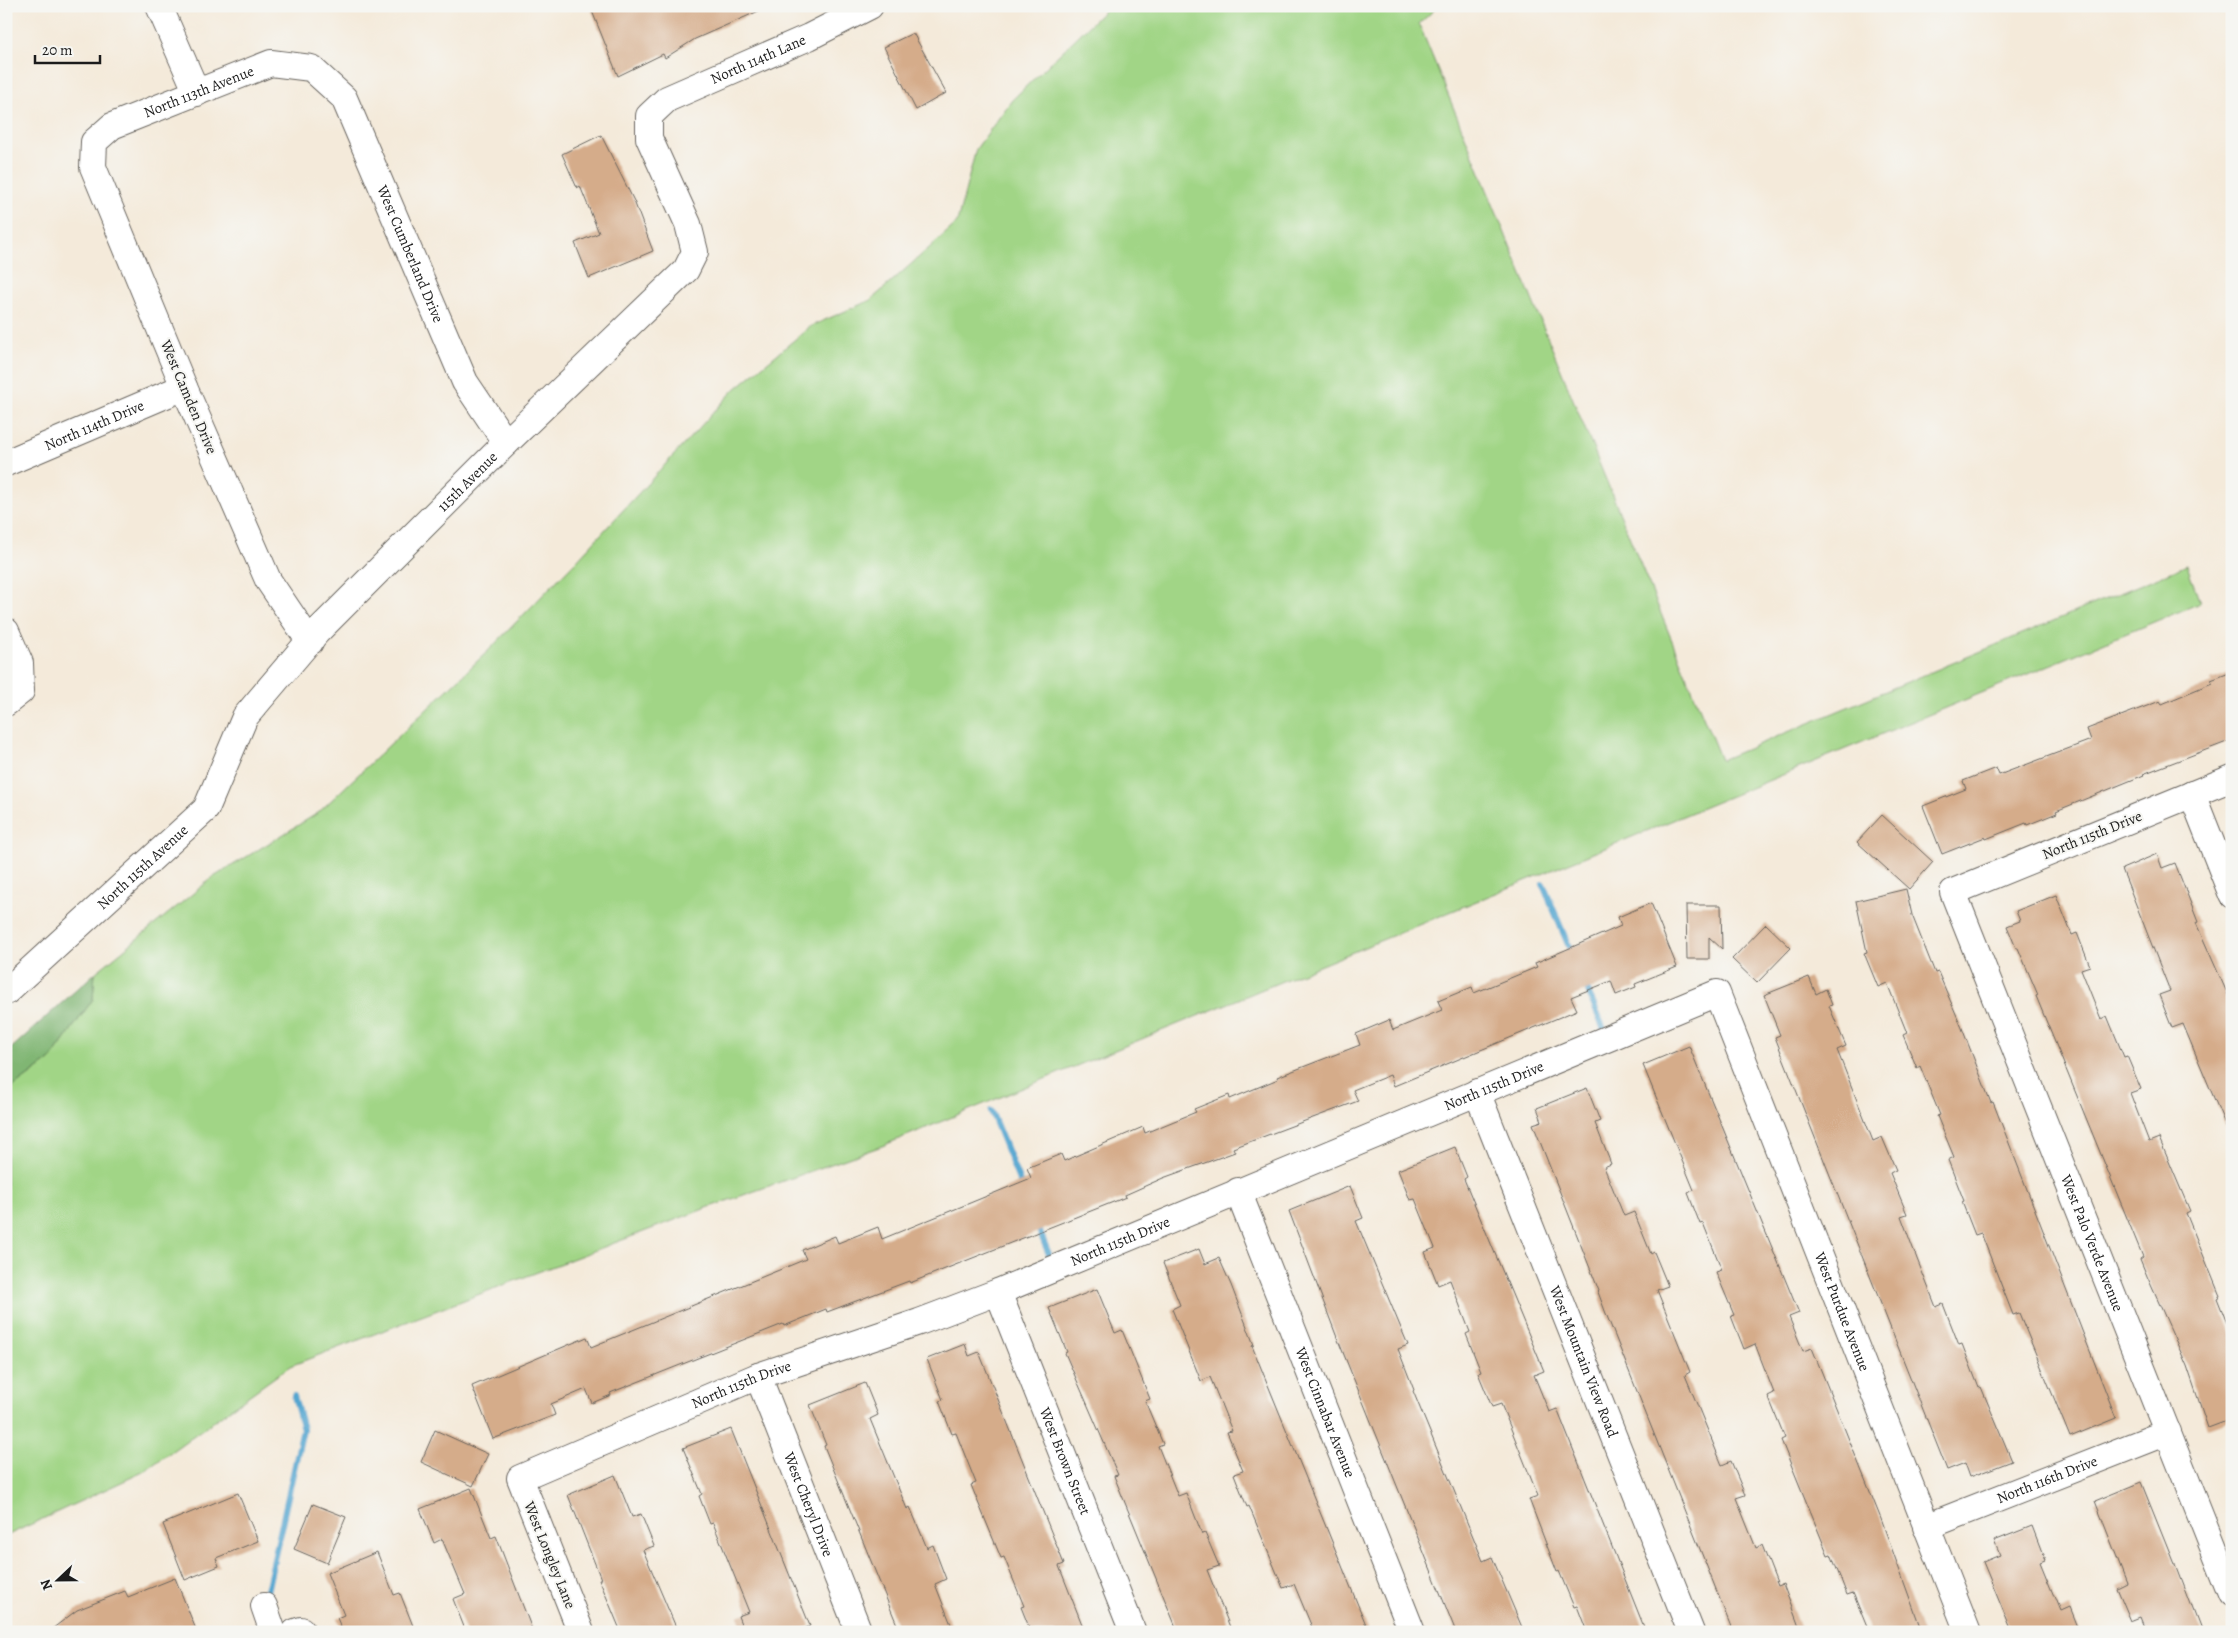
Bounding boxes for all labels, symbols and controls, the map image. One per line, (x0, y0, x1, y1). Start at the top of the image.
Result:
street label: North 114th Lane (707, 29, 809, 89)
scale bar (35, 32, 100, 64)
text: 20 m (42, 40, 73, 60)
street label: North 113th Avenue (141, 61, 257, 122)
street label: West Cumberland Drive (372, 181, 449, 326)
street label: West Camden Drive (156, 336, 222, 457)
street label: North 114th Drive (41, 395, 147, 455)
street label: 115th Avenue (433, 447, 502, 516)
street label: North 115th Drive (2039, 806, 2145, 864)
street label: North 115th Avenue (93, 820, 193, 914)
street label: North 115th Drive (1441, 1056, 1547, 1115)
street label: West Palo Verde Avenue (2056, 1171, 2129, 1315)
street label: North 115th Drive (1067, 1212, 1173, 1271)
street label: West Purdue Avenue (1809, 1248, 1875, 1374)
street label: West Mountain View Road (1544, 1282, 1623, 1441)
street label: West Cinnabar Avenue (1290, 1343, 1360, 1481)
street label: North 115th Drive (688, 1355, 794, 1413)
street label: West Brown Street (1034, 1404, 1096, 1518)
street label: West Cheryl Drive (779, 1448, 838, 1560)
street label: North 116th Drive (1994, 1451, 2101, 1508)
street label: West Longley Lane (519, 1498, 581, 1612)
north arrow (32, 1556, 82, 1606)
text: N (36, 1576, 57, 1593)

